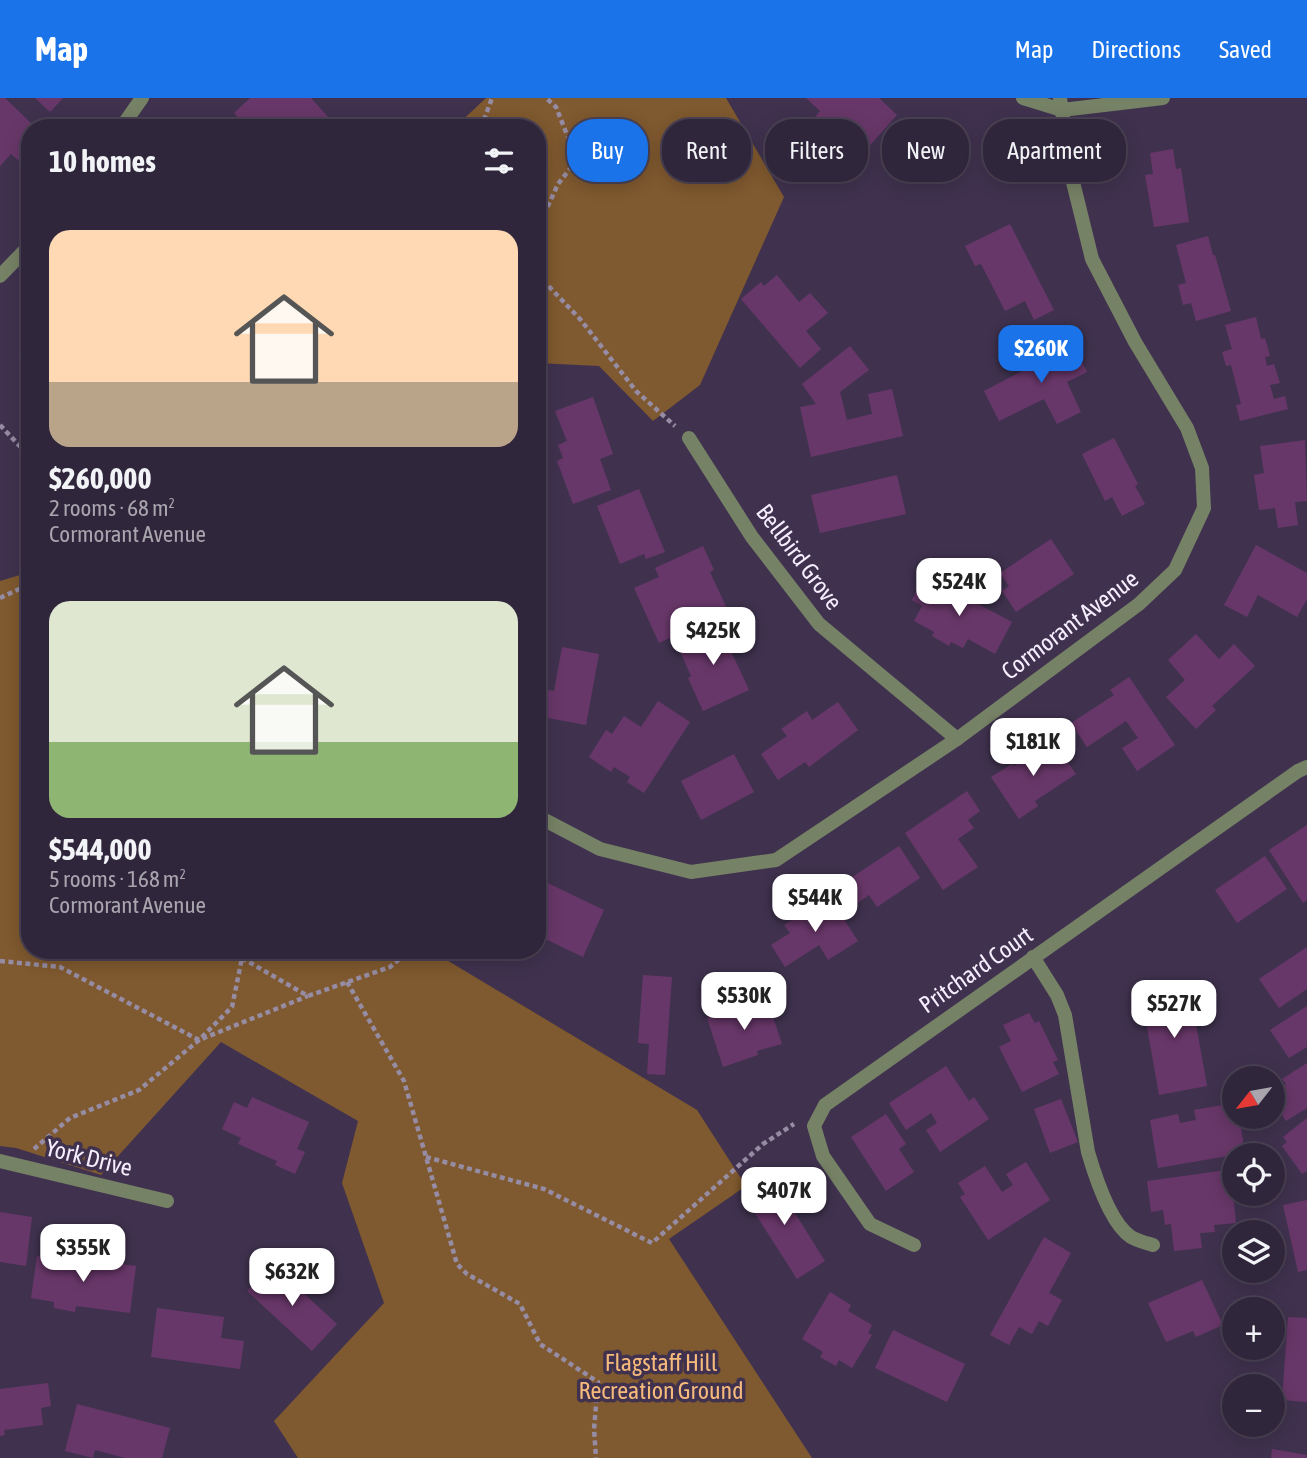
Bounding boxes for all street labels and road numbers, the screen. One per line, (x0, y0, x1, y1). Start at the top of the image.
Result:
street label: Bellbird Grove (751, 499, 848, 615)
street label: Cormorant Avenue (996, 565, 1143, 685)
street label: Pritchard Court (914, 921, 1038, 1018)
street label: York Drive (43, 1134, 135, 1181)

